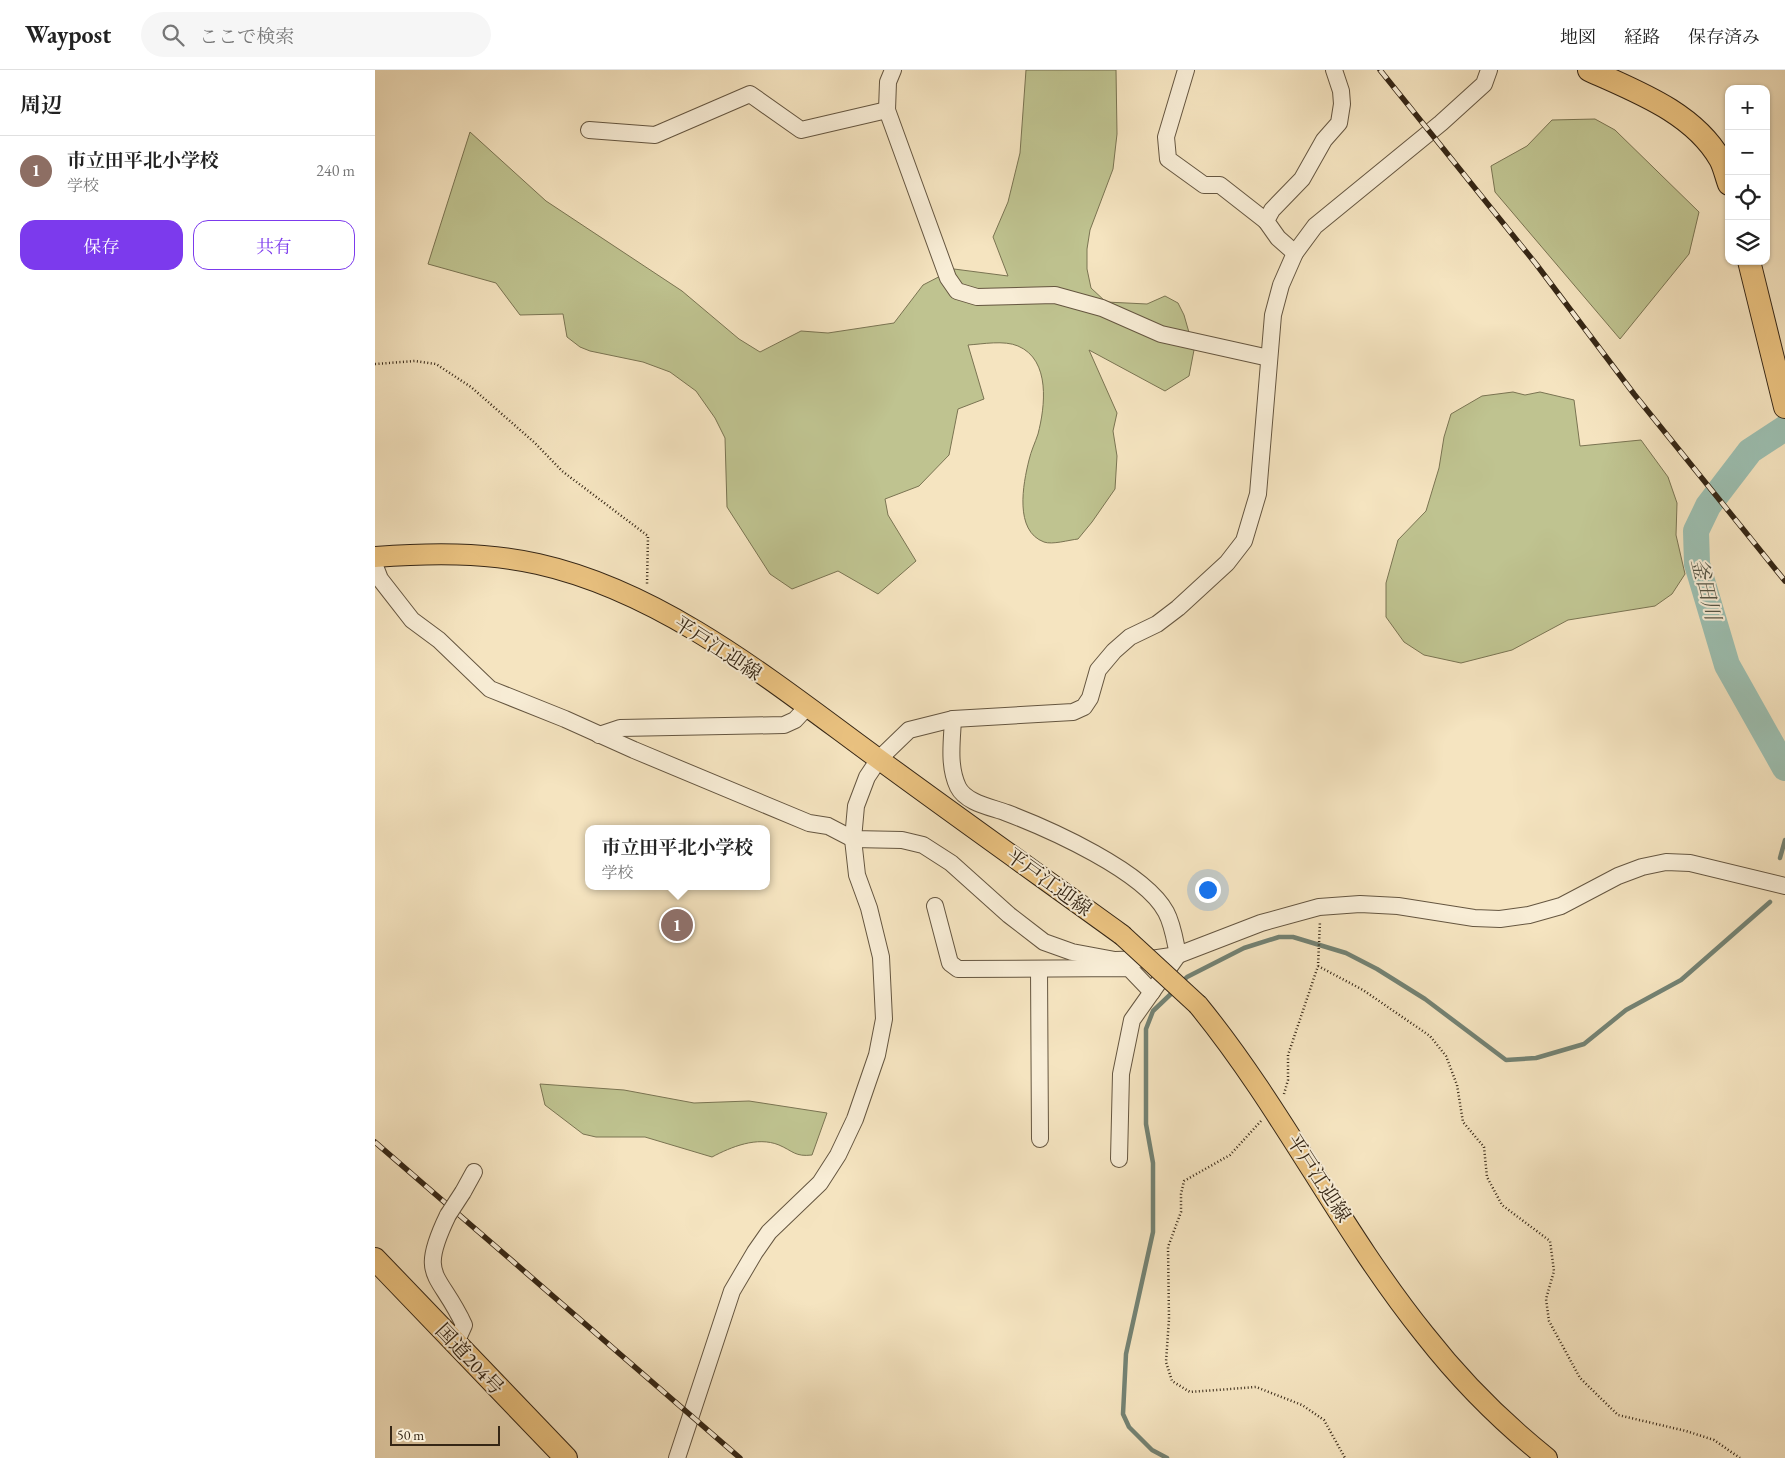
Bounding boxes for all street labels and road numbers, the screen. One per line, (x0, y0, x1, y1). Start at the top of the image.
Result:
street label: 平戸江迎線 (669, 610, 767, 686)
street label: 平戸江迎線 (1001, 842, 1097, 922)
street label: 平戸江迎線 (1281, 1129, 1357, 1227)
street label: 国道204号 (430, 1318, 510, 1400)

